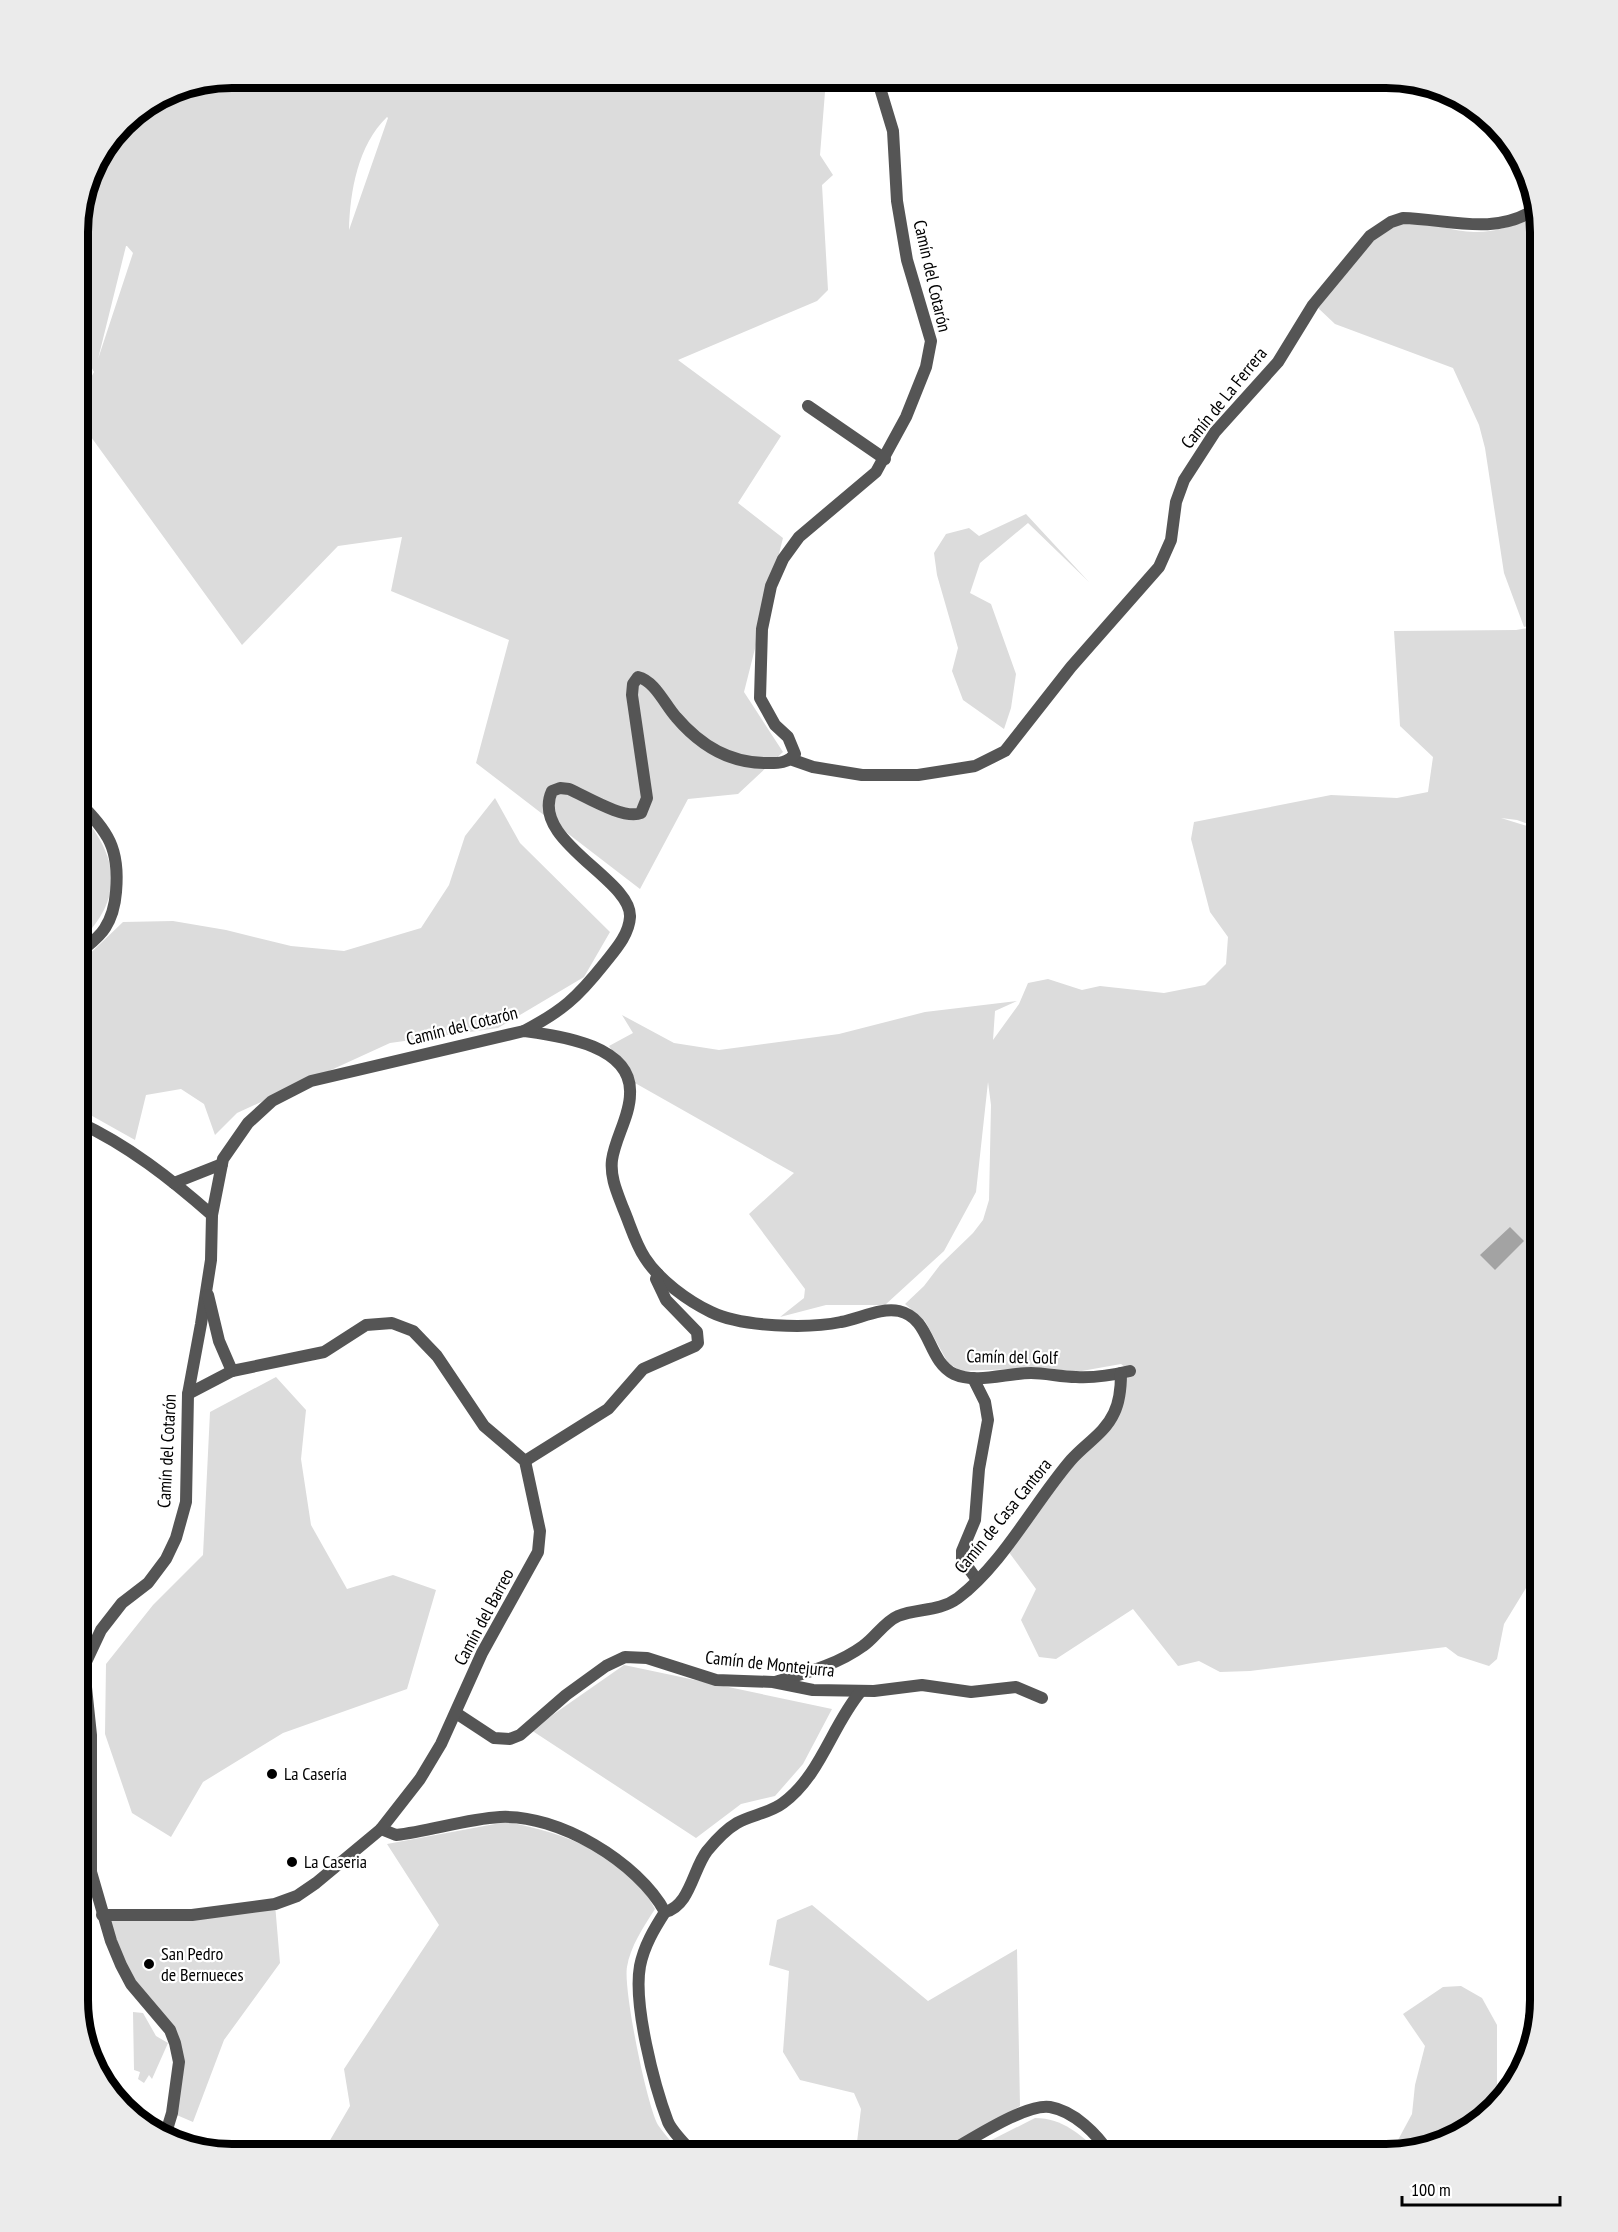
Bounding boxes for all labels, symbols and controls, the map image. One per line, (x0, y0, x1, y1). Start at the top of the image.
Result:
street label: Camín del Cotarón (908, 218, 957, 334)
street label: Camín de La Ferrera (1176, 342, 1272, 453)
street label: Camín del Cotarón (404, 1001, 520, 1050)
street label: Camín del Golf (966, 1344, 1059, 1369)
street label: Camín del Cotarón (152, 1393, 181, 1509)
street label: Camín de Casa Cantora (949, 1453, 1056, 1578)
street label: Camín del Barreo (448, 1564, 519, 1669)
street label: Camín de Montejurra (704, 1645, 836, 1682)
place label: La Casería (284, 1762, 347, 1785)
marker: La Casería (265, 1767, 279, 1781)
place label: La Caseria (304, 1850, 367, 1873)
marker: La Caseria (285, 1855, 299, 1869)
place label: San Pedro de Bernueces (161, 1942, 244, 1986)
marker: San Pedro de Bernueces (142, 1957, 156, 1971)
scale bar (1402, 2169, 1560, 2207)
text: 100 m (1411, 2178, 1451, 2201)

